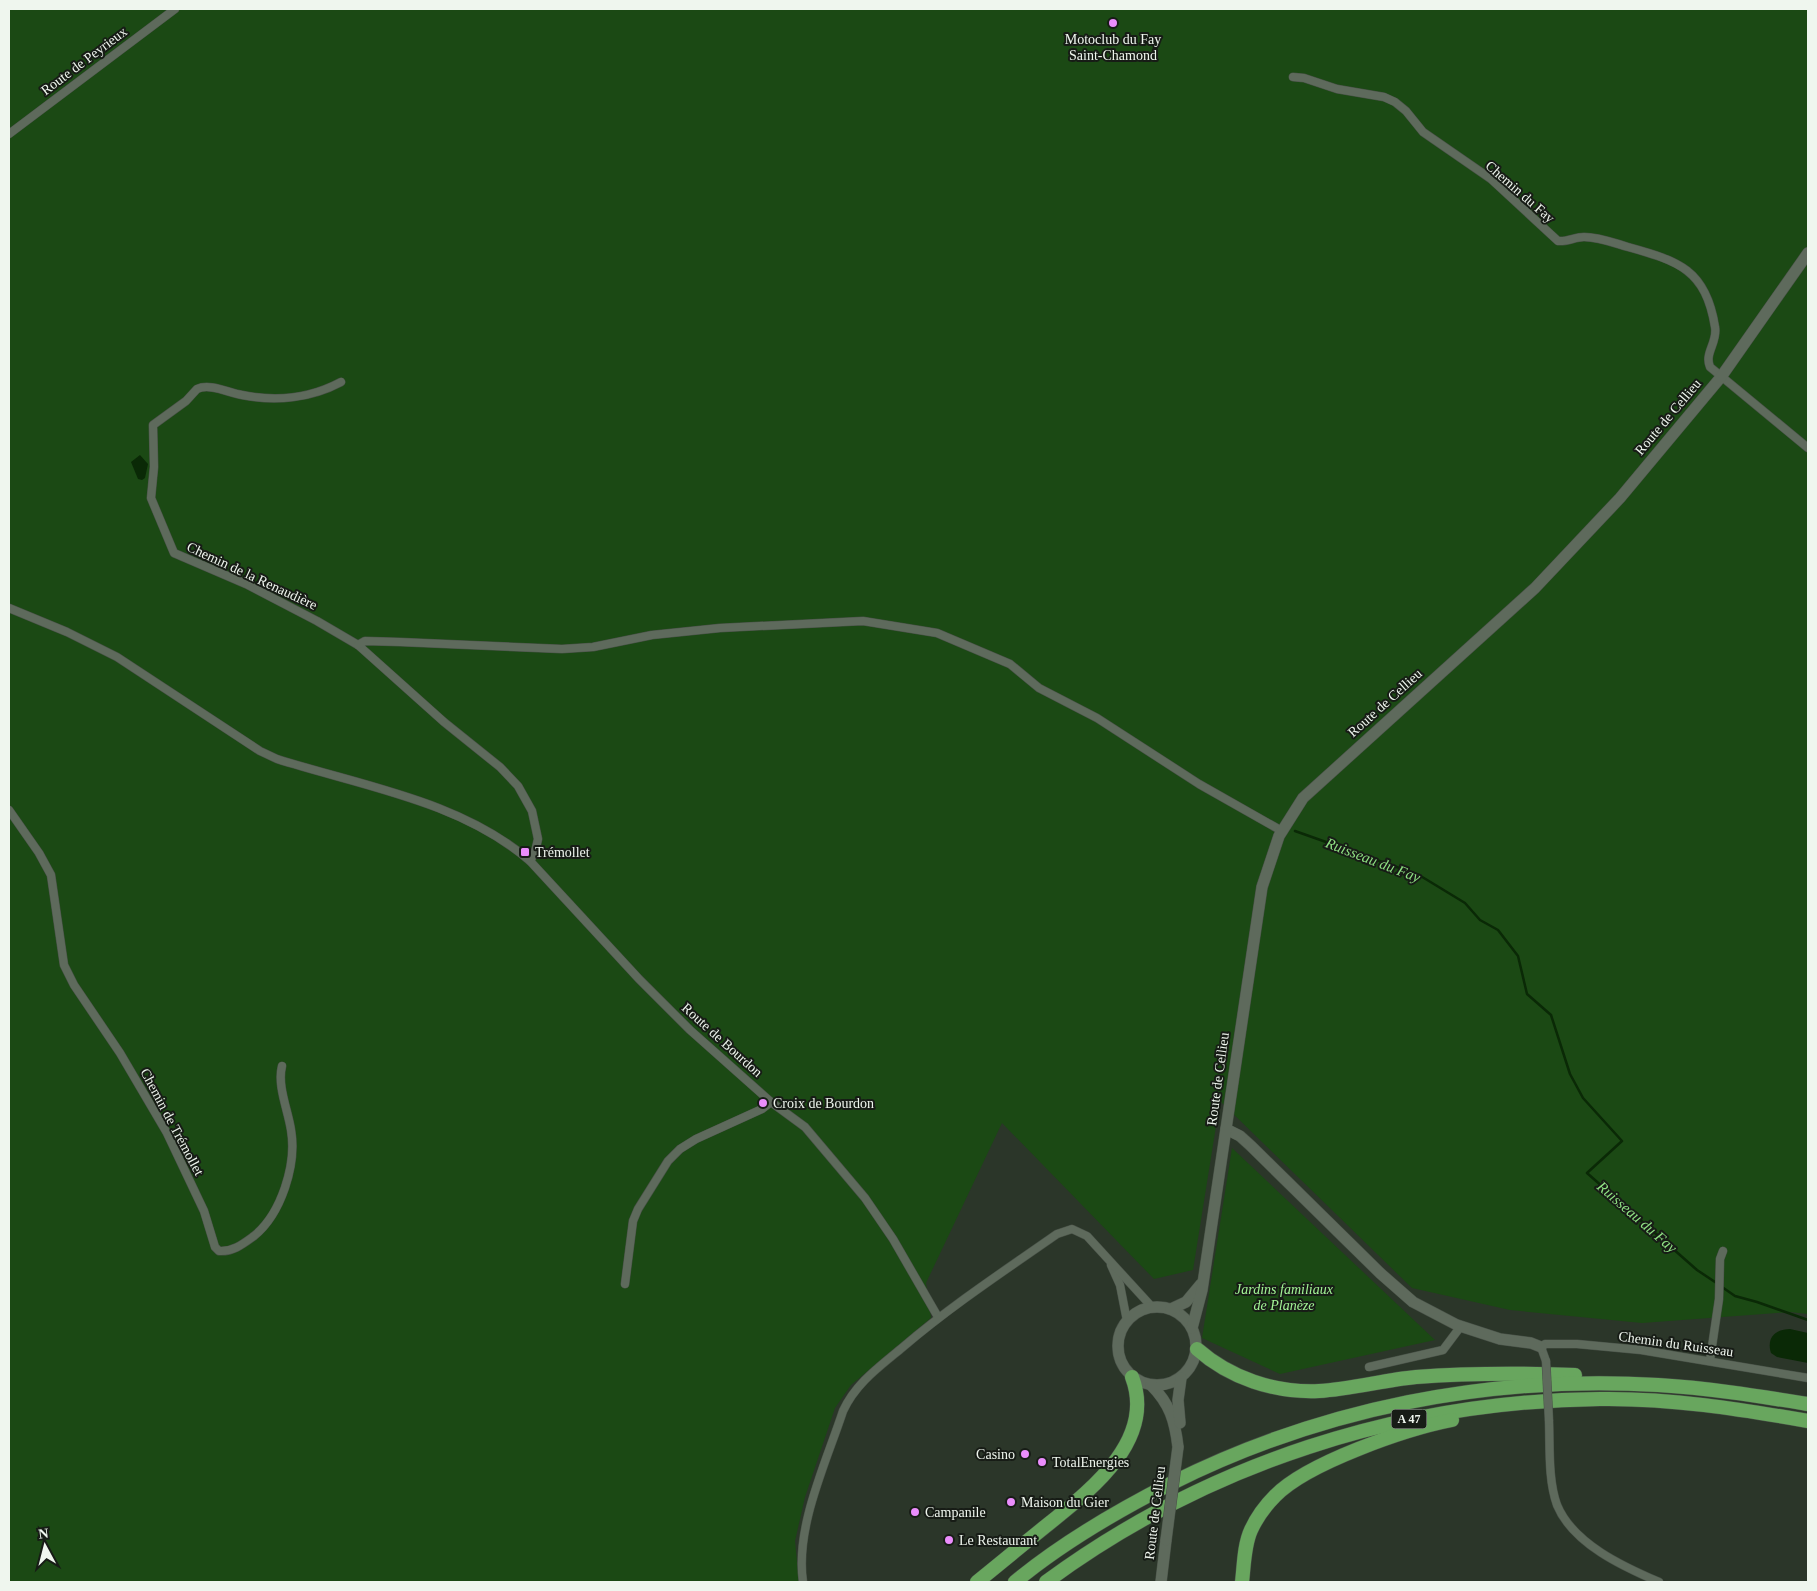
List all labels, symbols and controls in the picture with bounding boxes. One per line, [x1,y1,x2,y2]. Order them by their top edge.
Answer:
marker: Motoclub du Fay Saint-Chamond [1107,17,1119,29]
street label: Route de Peyrieux [38,24,130,98]
place label: Motoclub du Fay Saint-Chamond [1065,32,1161,63]
street label: Chemin du Fay [1482,158,1558,226]
street label: Route de Cellieu [1632,376,1704,458]
street label: Chemin de la Renaudière [185,539,319,613]
street label: Route de Cellieu [1345,666,1425,740]
water label: Ruisseau du Fay [1323,834,1423,886]
place label: Trémollet [535,845,590,860]
marker: Trémollet [519,846,531,858]
street label: Route de Bourdon [679,1000,765,1080]
street label: Route de Cellieu [1204,1031,1232,1127]
street label: Chemin de Trémollet [137,1066,207,1178]
place label: Croix de Bourdon [773,1096,874,1111]
marker: Croix de Bourdon [757,1097,769,1109]
water label: Ruisseau du Fay [1593,1178,1680,1256]
park label: Jardins familiaux de Planèze [1235,1282,1334,1313]
street label: Chemin du Ruisseau [1618,1329,1734,1359]
road number: A 47 [1392,1410,1426,1428]
place label: Casino [976,1447,1015,1462]
marker: Casino [1019,1448,1031,1460]
place label: TotalEnergies [1052,1455,1129,1470]
marker: TotalEnergies [1036,1456,1048,1468]
street label: Route de Cellieu [1142,1465,1168,1561]
place label: Maison du Gier [1021,1495,1109,1510]
marker: Maison du Gier [1005,1496,1017,1508]
place label: Campanile [925,1505,986,1520]
marker: Campanile [909,1506,921,1518]
north arrow [20,1521,70,1571]
text: N [38,1526,49,1542]
place label: Le Restaurant [959,1533,1037,1548]
marker: Le Restaurant [943,1534,955,1546]

